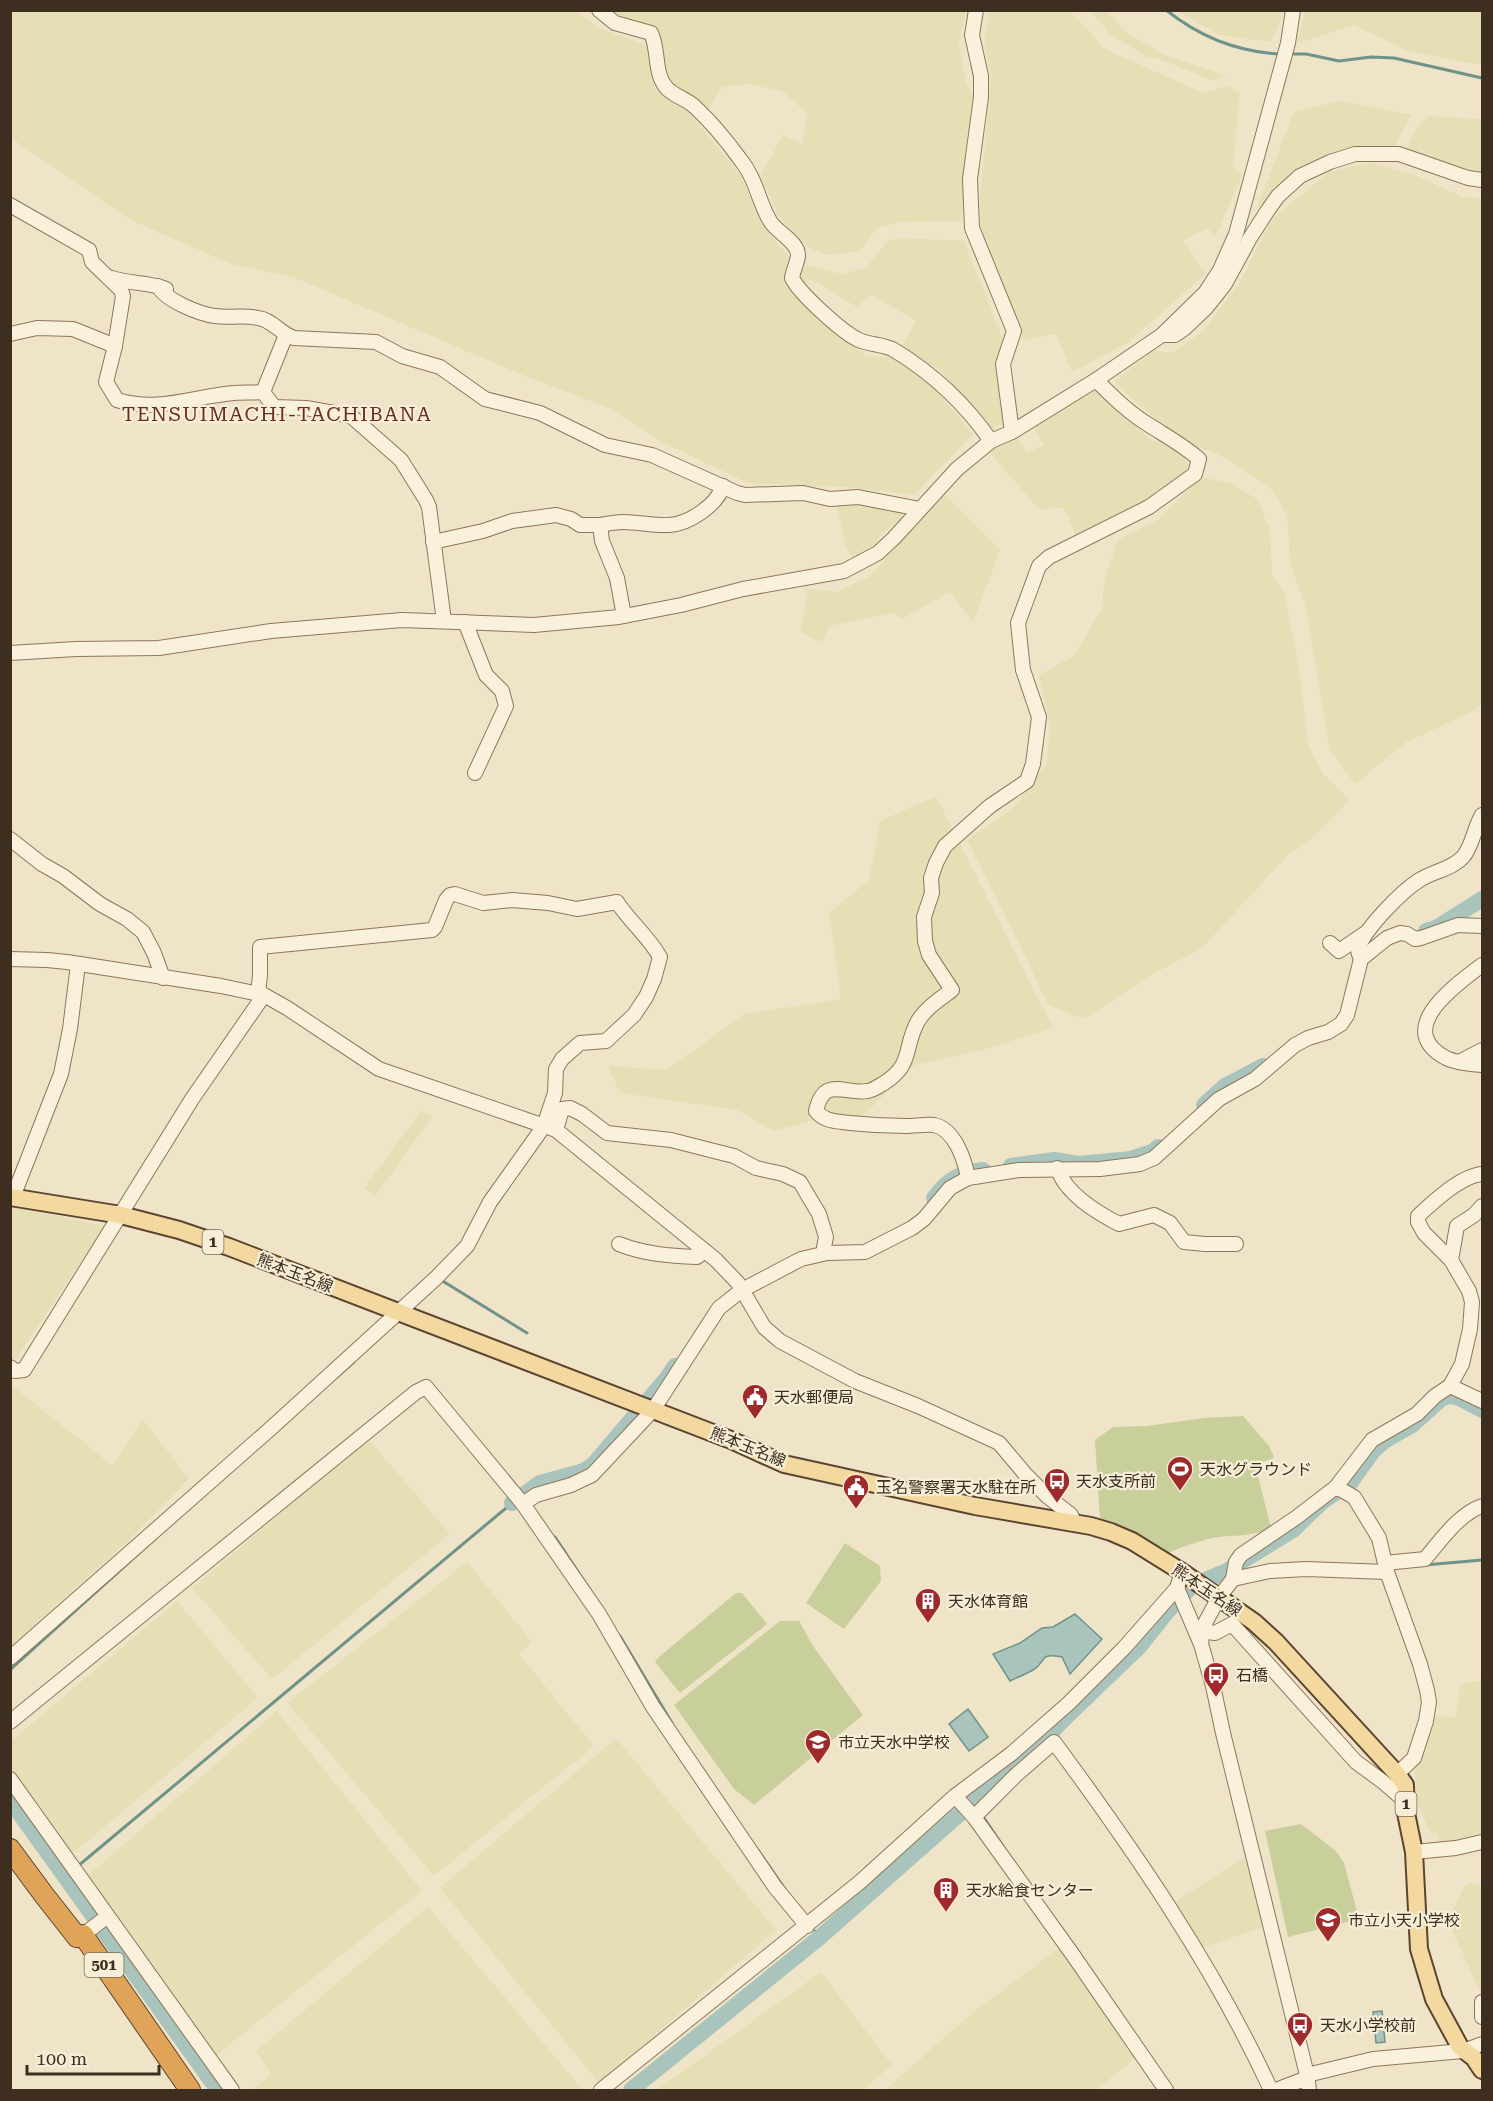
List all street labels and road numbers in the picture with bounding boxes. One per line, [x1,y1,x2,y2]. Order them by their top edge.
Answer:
road number: 1 [202,1230,224,1254]
street label: 熊本玉名線 [254,1250,336,1296]
street label: 熊本玉名線 [707,1423,789,1471]
street label: 熊本玉名線 [1169,1560,1245,1620]
road number: 1 [1396,1792,1416,1816]
road number: 501 [84,1953,124,1977]

